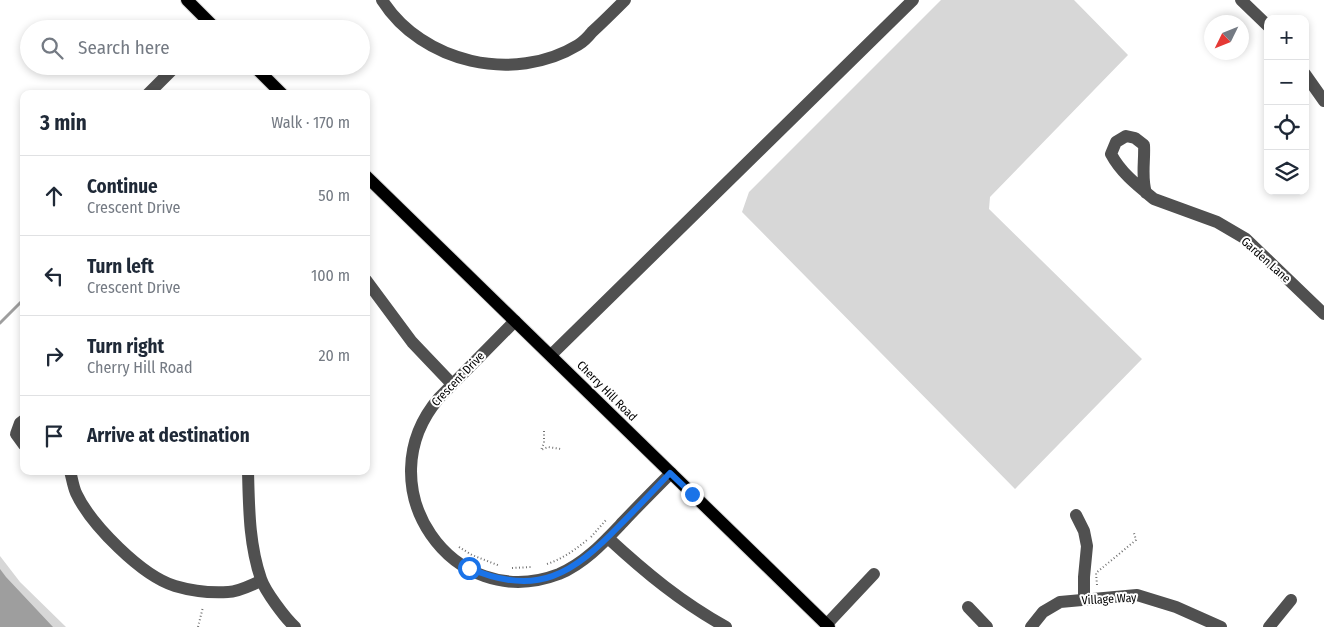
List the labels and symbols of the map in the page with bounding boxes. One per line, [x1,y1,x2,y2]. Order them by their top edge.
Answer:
north arrow [1204,15,1249,60]
street label: Garden Lane [1238,234,1294,286]
street label: Crescent Drive [429,349,487,409]
street label: Cherry Hill Road [574,358,640,424]
route end [681,483,704,506]
route start [458,557,481,580]
street label: Village Way [1081,591,1137,607]

